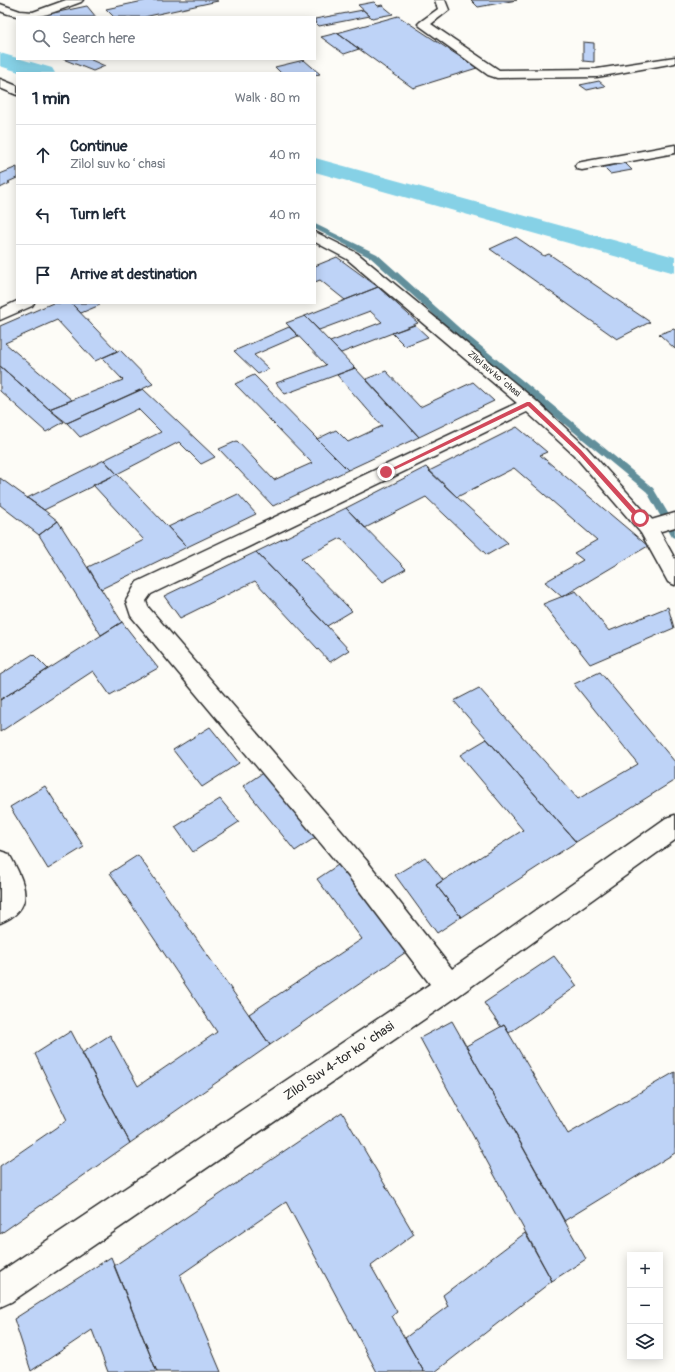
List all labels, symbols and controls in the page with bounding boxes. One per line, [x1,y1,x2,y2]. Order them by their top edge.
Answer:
search box [16,16,316,60]
icon: search [30,27,52,49]
text: Search here [62,29,135,48]
text: 1 min [32,88,70,109]
text: Walk · 80 m [235,90,300,106]
text: Continue [70,137,128,156]
icon: ahead [32,144,54,166]
text: 40 m [269,147,300,163]
text: Zilol suv koʻchasi [70,156,165,172]
icon: left [32,204,54,226]
text: Turn left [70,205,126,224]
text: 40 m [269,207,300,223]
icon: arrive [32,264,54,286]
text: Arrive at destination [70,265,197,284]
street label: Zilol suv koʻchasi [465,349,523,400]
route end [377,463,395,481]
route start [631,509,649,527]
street label: Zilol Suv 4-tor koʻchasi [281,1018,397,1104]
map controls [627,1252,663,1360]
button: + [627,1252,663,1288]
button: − [627,1288,663,1324]
button: layers [627,1324,663,1360]

